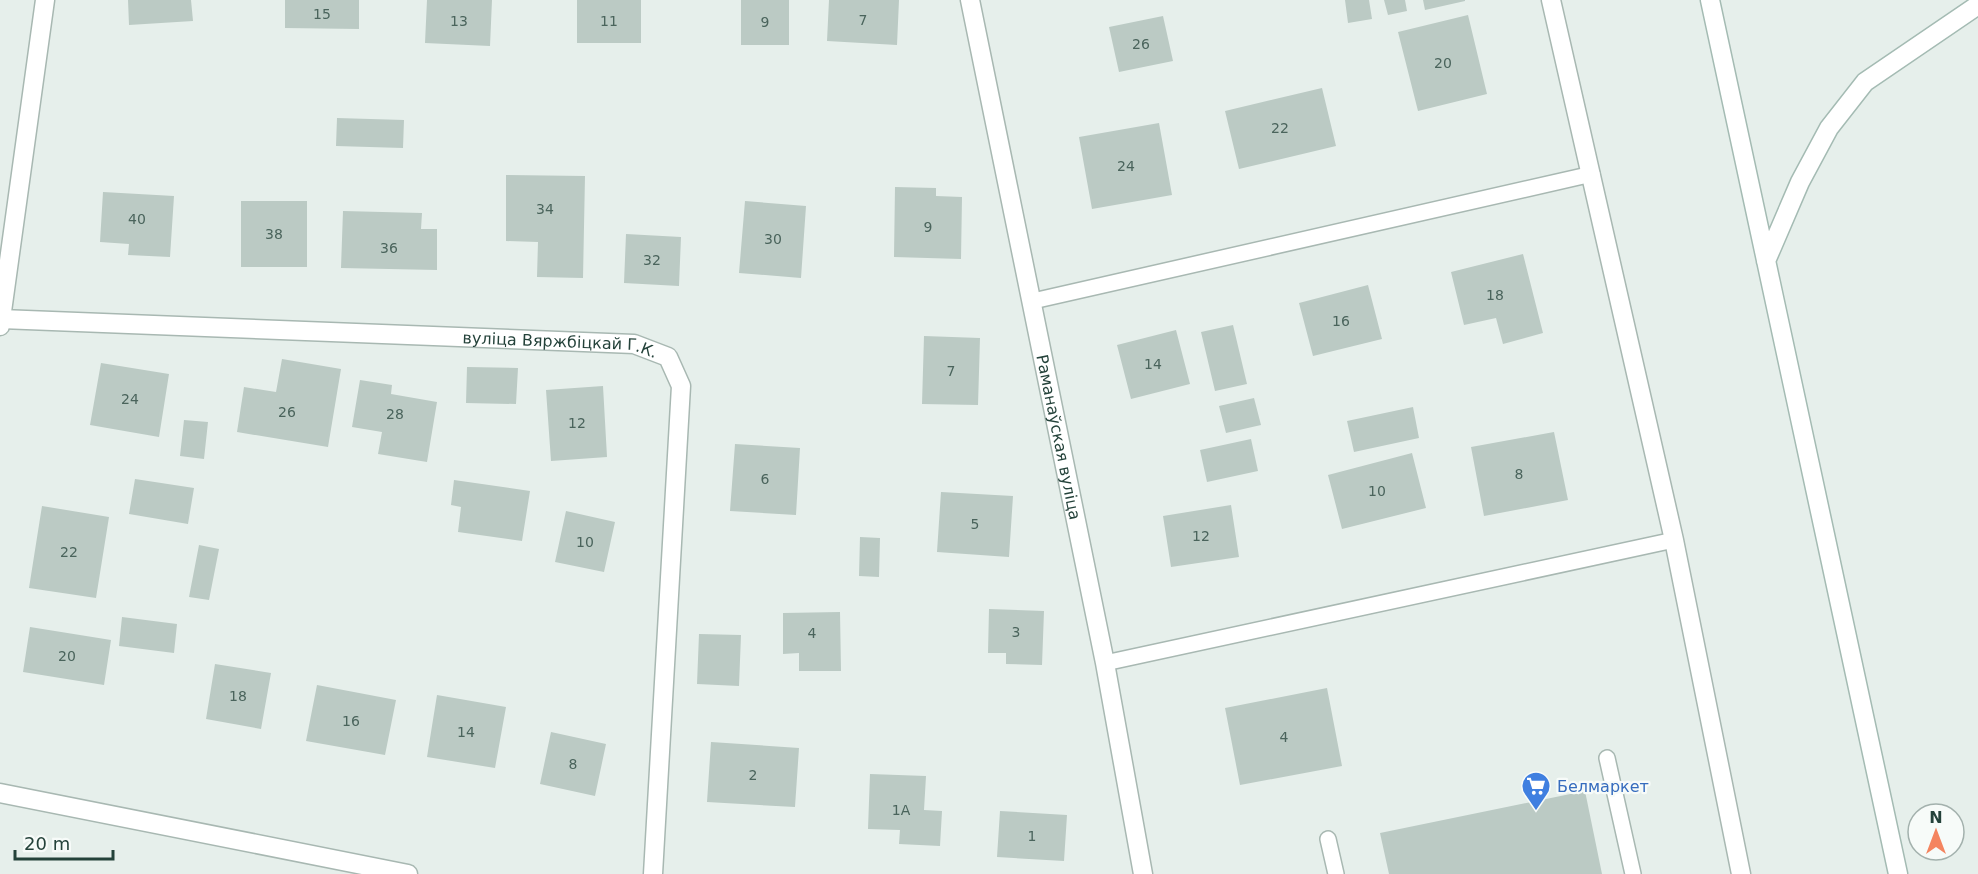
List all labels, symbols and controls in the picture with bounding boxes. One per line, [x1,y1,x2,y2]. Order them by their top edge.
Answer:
house number: 15 [313,6,331,22]
house number: 7 [859,12,867,28]
house number: 13 [450,13,468,29]
house number: 11 [600,13,618,29]
house number: 9 [761,14,769,30]
house number: 26 [1132,36,1150,52]
house number: 20 [1434,55,1452,71]
house number: 22 [1271,120,1289,136]
house number: 24 [1117,158,1135,174]
house number: 34 [536,201,554,217]
house number: 40 [128,211,146,227]
house number: 9 [924,219,932,235]
house number: 38 [265,226,283,242]
house number: 30 [764,231,782,247]
house number: 36 [380,240,398,256]
house number: 32 [643,252,661,268]
house number: 18 [1486,287,1504,303]
house number: 16 [1332,313,1350,329]
street label: вуліца Вяржбіцкай Г.К. [462,328,660,362]
street label: Раманаўская вуліца [1032,353,1085,522]
house number: 14 [1144,356,1162,372]
house number: 7 [947,363,955,379]
house number: 24 [121,391,139,407]
house number: 26 [278,404,296,420]
house number: 28 [386,406,404,422]
house number: 12 [568,415,586,431]
house number: 8 [1515,466,1523,482]
house number: 6 [761,471,770,487]
house number: 10 [1368,483,1386,499]
house number: 5 [971,516,979,532]
house number: 12 [1192,528,1210,544]
house number: 10 [576,534,594,550]
house number: 22 [60,544,78,560]
house number: 3 [1012,624,1020,640]
house number: 4 [808,625,817,641]
house number: 20 [58,648,76,664]
house number: 18 [229,688,247,704]
house number: 16 [342,713,360,729]
house number: 14 [457,724,475,740]
house number: 4 [1280,729,1289,745]
house number: 8 [569,756,577,772]
house number: 2 [749,767,757,783]
supermarket icon: Белмаркет [1520,770,1552,812]
place label: Белмаркет [1557,777,1649,796]
house number: 1А [892,802,911,818]
north arrow [1906,802,1966,862]
text: N [1929,808,1943,827]
scale bar [15,823,112,861]
house number: 1 [1028,828,1036,844]
text: 20 m [24,833,70,854]

